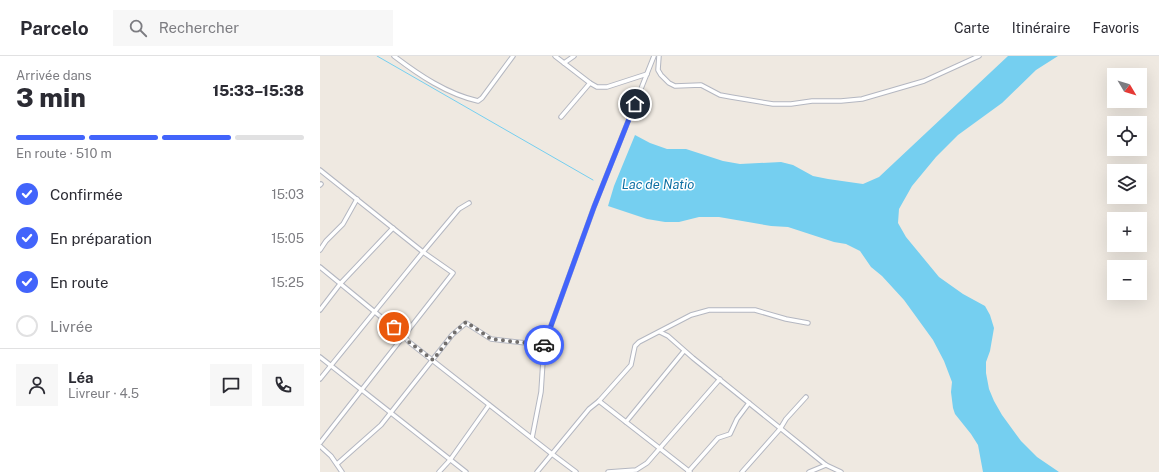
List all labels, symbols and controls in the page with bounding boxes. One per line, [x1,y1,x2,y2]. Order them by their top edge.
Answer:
search box [113,10,393,46]
text: Parcelo [20,17,89,39]
icon: search [127,17,149,39]
text: Rechercher [159,19,239,36]
text: Carte [954,20,990,36]
text: Itinéraire [1012,20,1070,36]
text: Favoris [1092,20,1139,36]
text: Arrivée dans [16,68,92,83]
north arrow [1107,68,1147,108]
map controls [1107,68,1147,300]
text: 3 min [16,82,86,113]
text: 15:33–15:38 [212,82,304,99]
pin [618,87,652,121]
icon: home [624,93,646,115]
button: locate [1107,116,1147,156]
text: En route · 510 m [16,146,112,161]
button: layers [1107,164,1147,204]
water label: Lac de Natio [622,177,694,192]
icon: check [16,183,38,205]
text: Confirmée [50,186,123,203]
text: 15:03 [271,187,304,202]
button: + [1107,212,1147,252]
icon: check [16,227,38,249]
text: En préparation [50,230,152,247]
text: 15:05 [271,231,304,246]
button: − [1107,260,1147,300]
icon: check [16,271,38,293]
text: En route [50,274,108,291]
text: 15:25 [271,275,304,290]
pin [377,310,411,344]
icon: bag [383,316,405,338]
text: Livrée [50,318,93,335]
courier [524,325,564,365]
icon: car [533,334,555,356]
button: person [16,364,58,406]
button: chat [210,364,252,406]
button: phone [262,364,304,406]
text: Léa [68,369,94,386]
text: Livreur · 4.5 [68,386,139,401]

